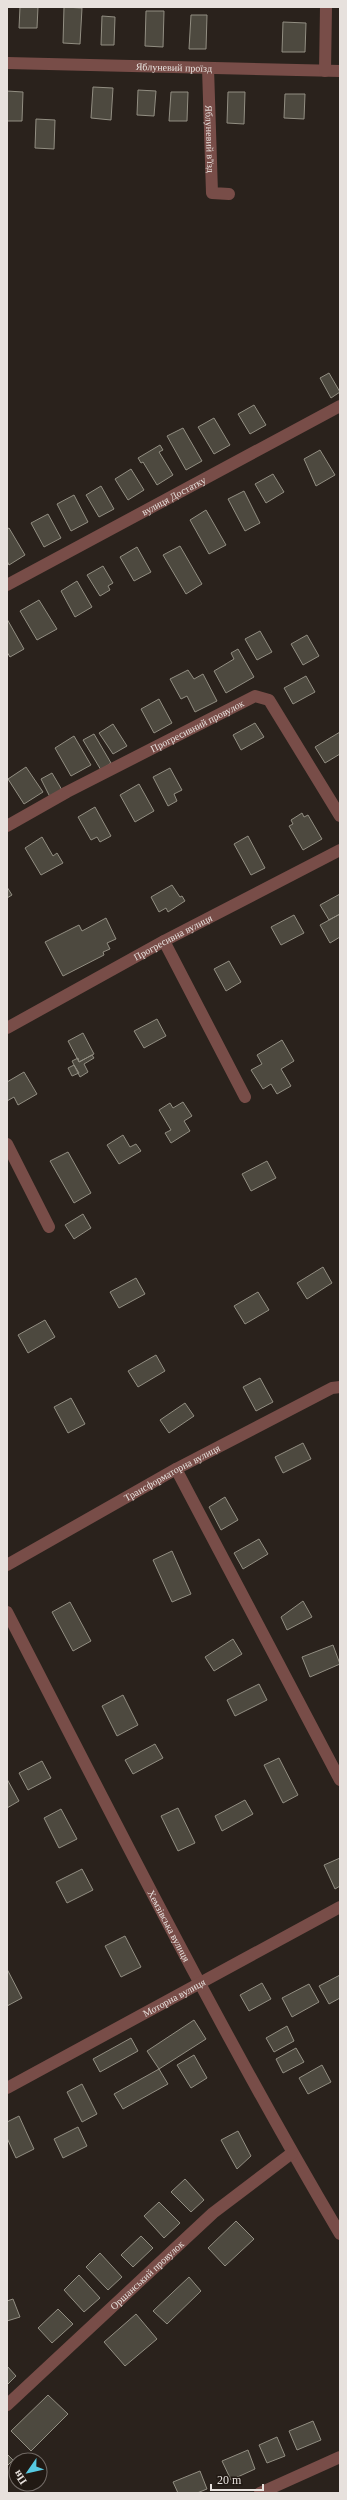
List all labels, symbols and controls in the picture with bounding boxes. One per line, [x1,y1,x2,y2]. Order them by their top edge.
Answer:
street label: Яблуневий проїзд [136,61,212,74]
street label: Яблуневий в'їзд [203,105,216,173]
street label: вулиця Достатку [140,474,208,518]
street label: Прогресивний провулок [149,698,246,754]
street label: Прогресивна вулиця [132,912,214,963]
street label: Трансформаторна вулиця [122,1442,222,1503]
street label: Хемзівська вулиця [145,1888,192,1964]
street label: Моторна вулиця [141,1976,208,2019]
street label: Оршанський провулок [108,2238,186,2312]
north arrow [8,2452,48,2492]
scale bar [211,2466,263,2492]
text: Пн [10,2468,29,2487]
text: 20 m [217,2473,242,2487]

